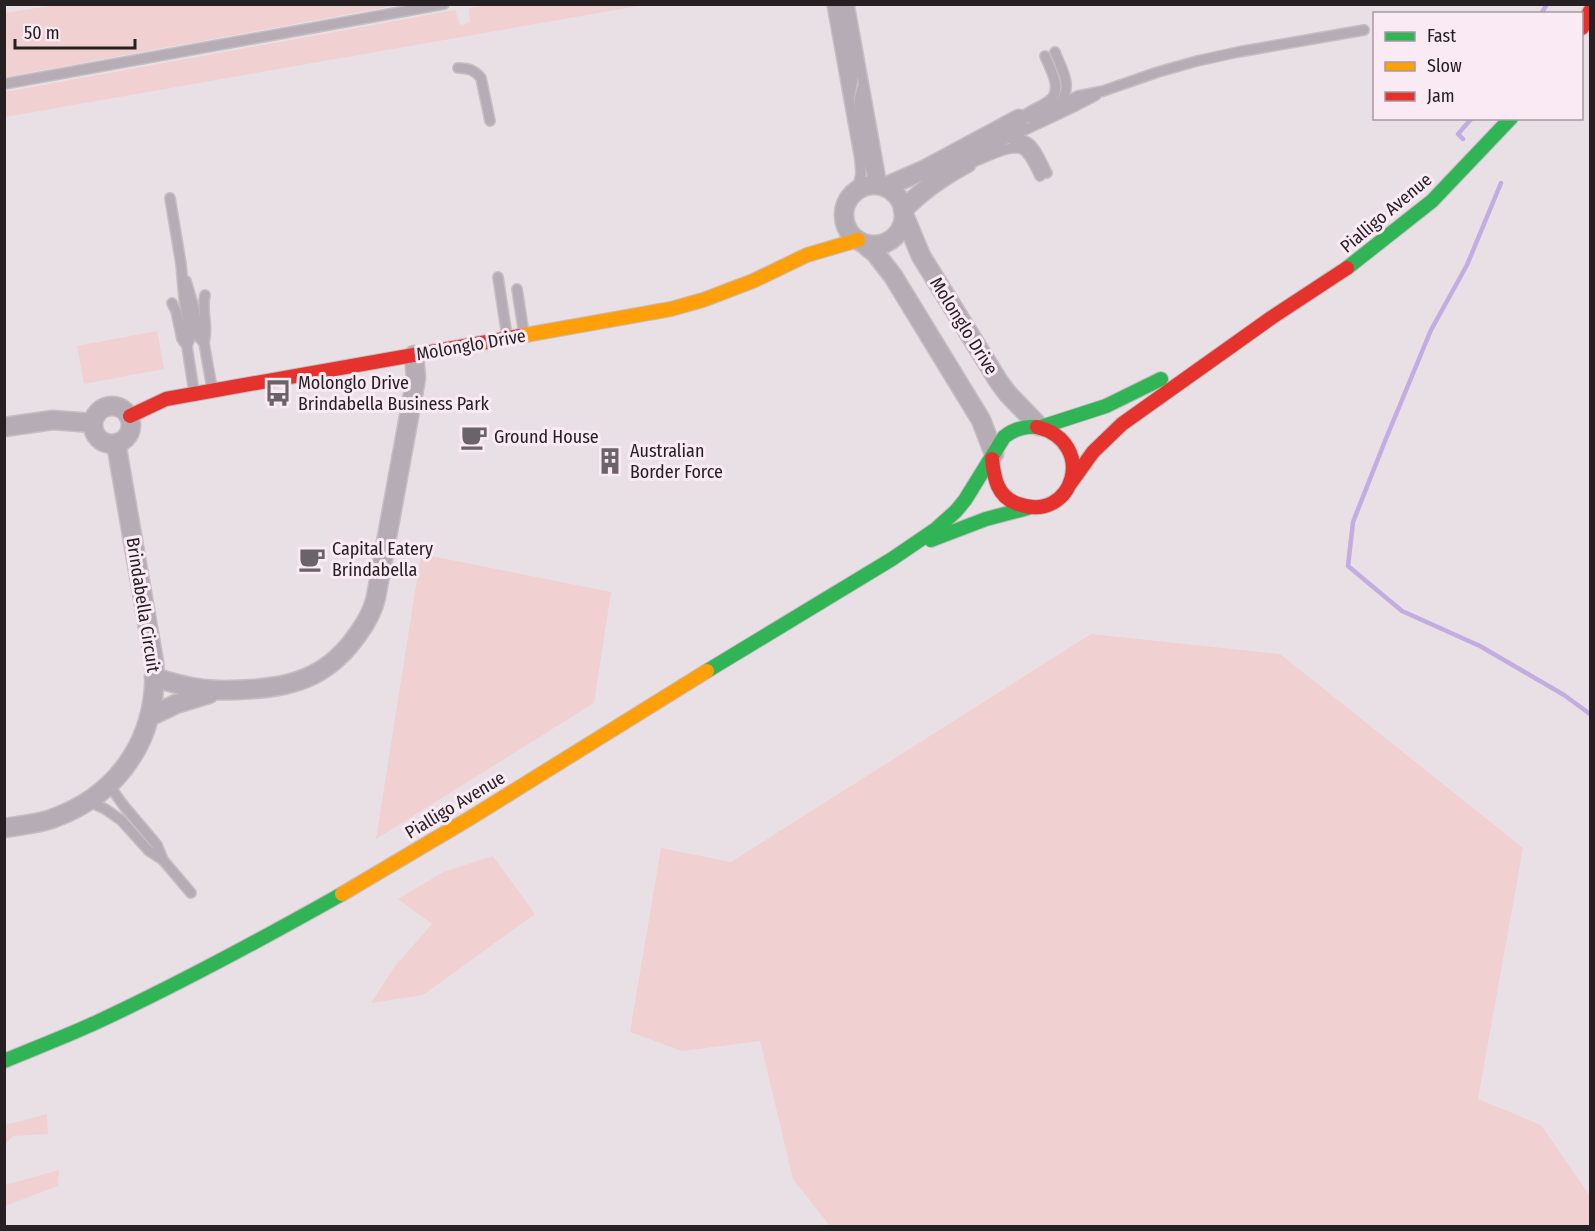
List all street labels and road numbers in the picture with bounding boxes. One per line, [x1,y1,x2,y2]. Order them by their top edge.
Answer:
street label: Pialligo Avenue [1336,168,1436,258]
street label: Molonglo Drive [925,273,1003,379]
street label: Molonglo Drive [415,325,528,365]
street label: Brindabella Circuit [121,536,165,674]
street label: Pialligo Avenue [401,767,509,843]

